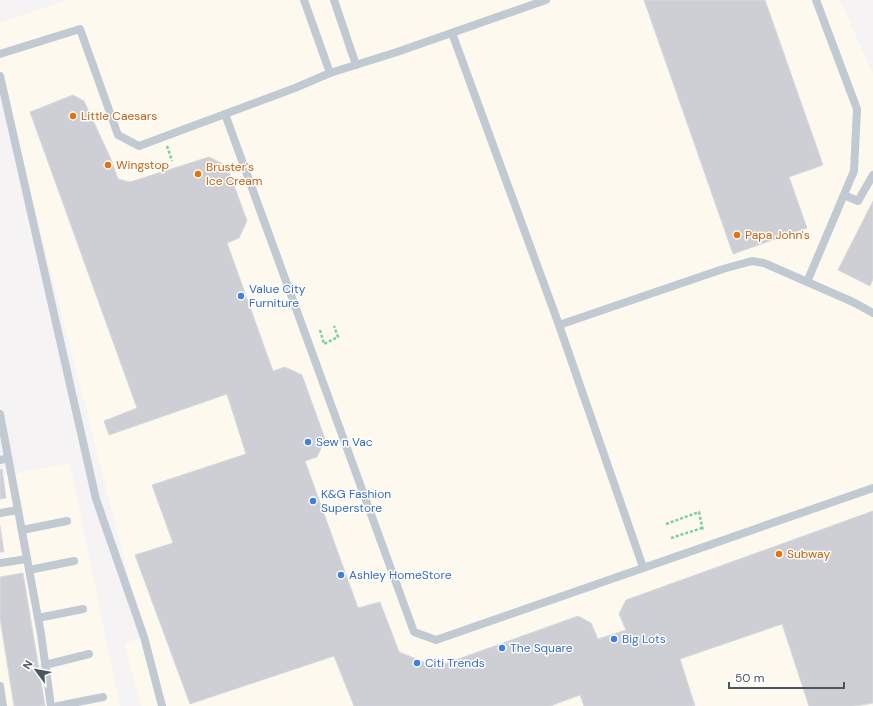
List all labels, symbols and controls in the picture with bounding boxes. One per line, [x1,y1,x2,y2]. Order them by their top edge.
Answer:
place label: Little Caesars [81,108,157,124]
marker: Little Caesars [68,111,78,121]
place label: Wingstop [116,157,169,173]
place label: Bruster's Ice Cream [206,159,263,189]
marker: Wingstop [103,160,113,170]
marker: Bruster's Ice Cream [193,169,203,179]
place label: Papa John's [745,227,810,243]
marker: Papa John's [732,230,742,240]
place label: Value City Furniture [249,281,306,311]
marker: Value City Furniture [236,291,246,301]
place label: Sew n Vac [316,434,373,450]
marker: Sew n Vac [303,437,313,447]
place label: K&G Fashion Superstore [321,486,391,516]
marker: K&G Fashion Superstore [308,496,318,506]
place label: Subway [787,546,830,562]
marker: Subway [774,549,784,559]
place label: Ashley HomeStore [349,567,452,583]
marker: Ashley HomeStore [336,570,346,580]
place label: Big Lots [622,631,666,647]
marker: Big Lots [609,634,619,644]
place label: The Square [510,640,573,656]
marker: The Square [497,643,507,653]
north arrow [16,650,56,690]
place label: Citi Trends [425,655,485,671]
text: N [19,658,36,672]
marker: Citi Trends [412,658,422,668]
scale bar [729,664,844,690]
text: 50 m [735,670,764,686]

